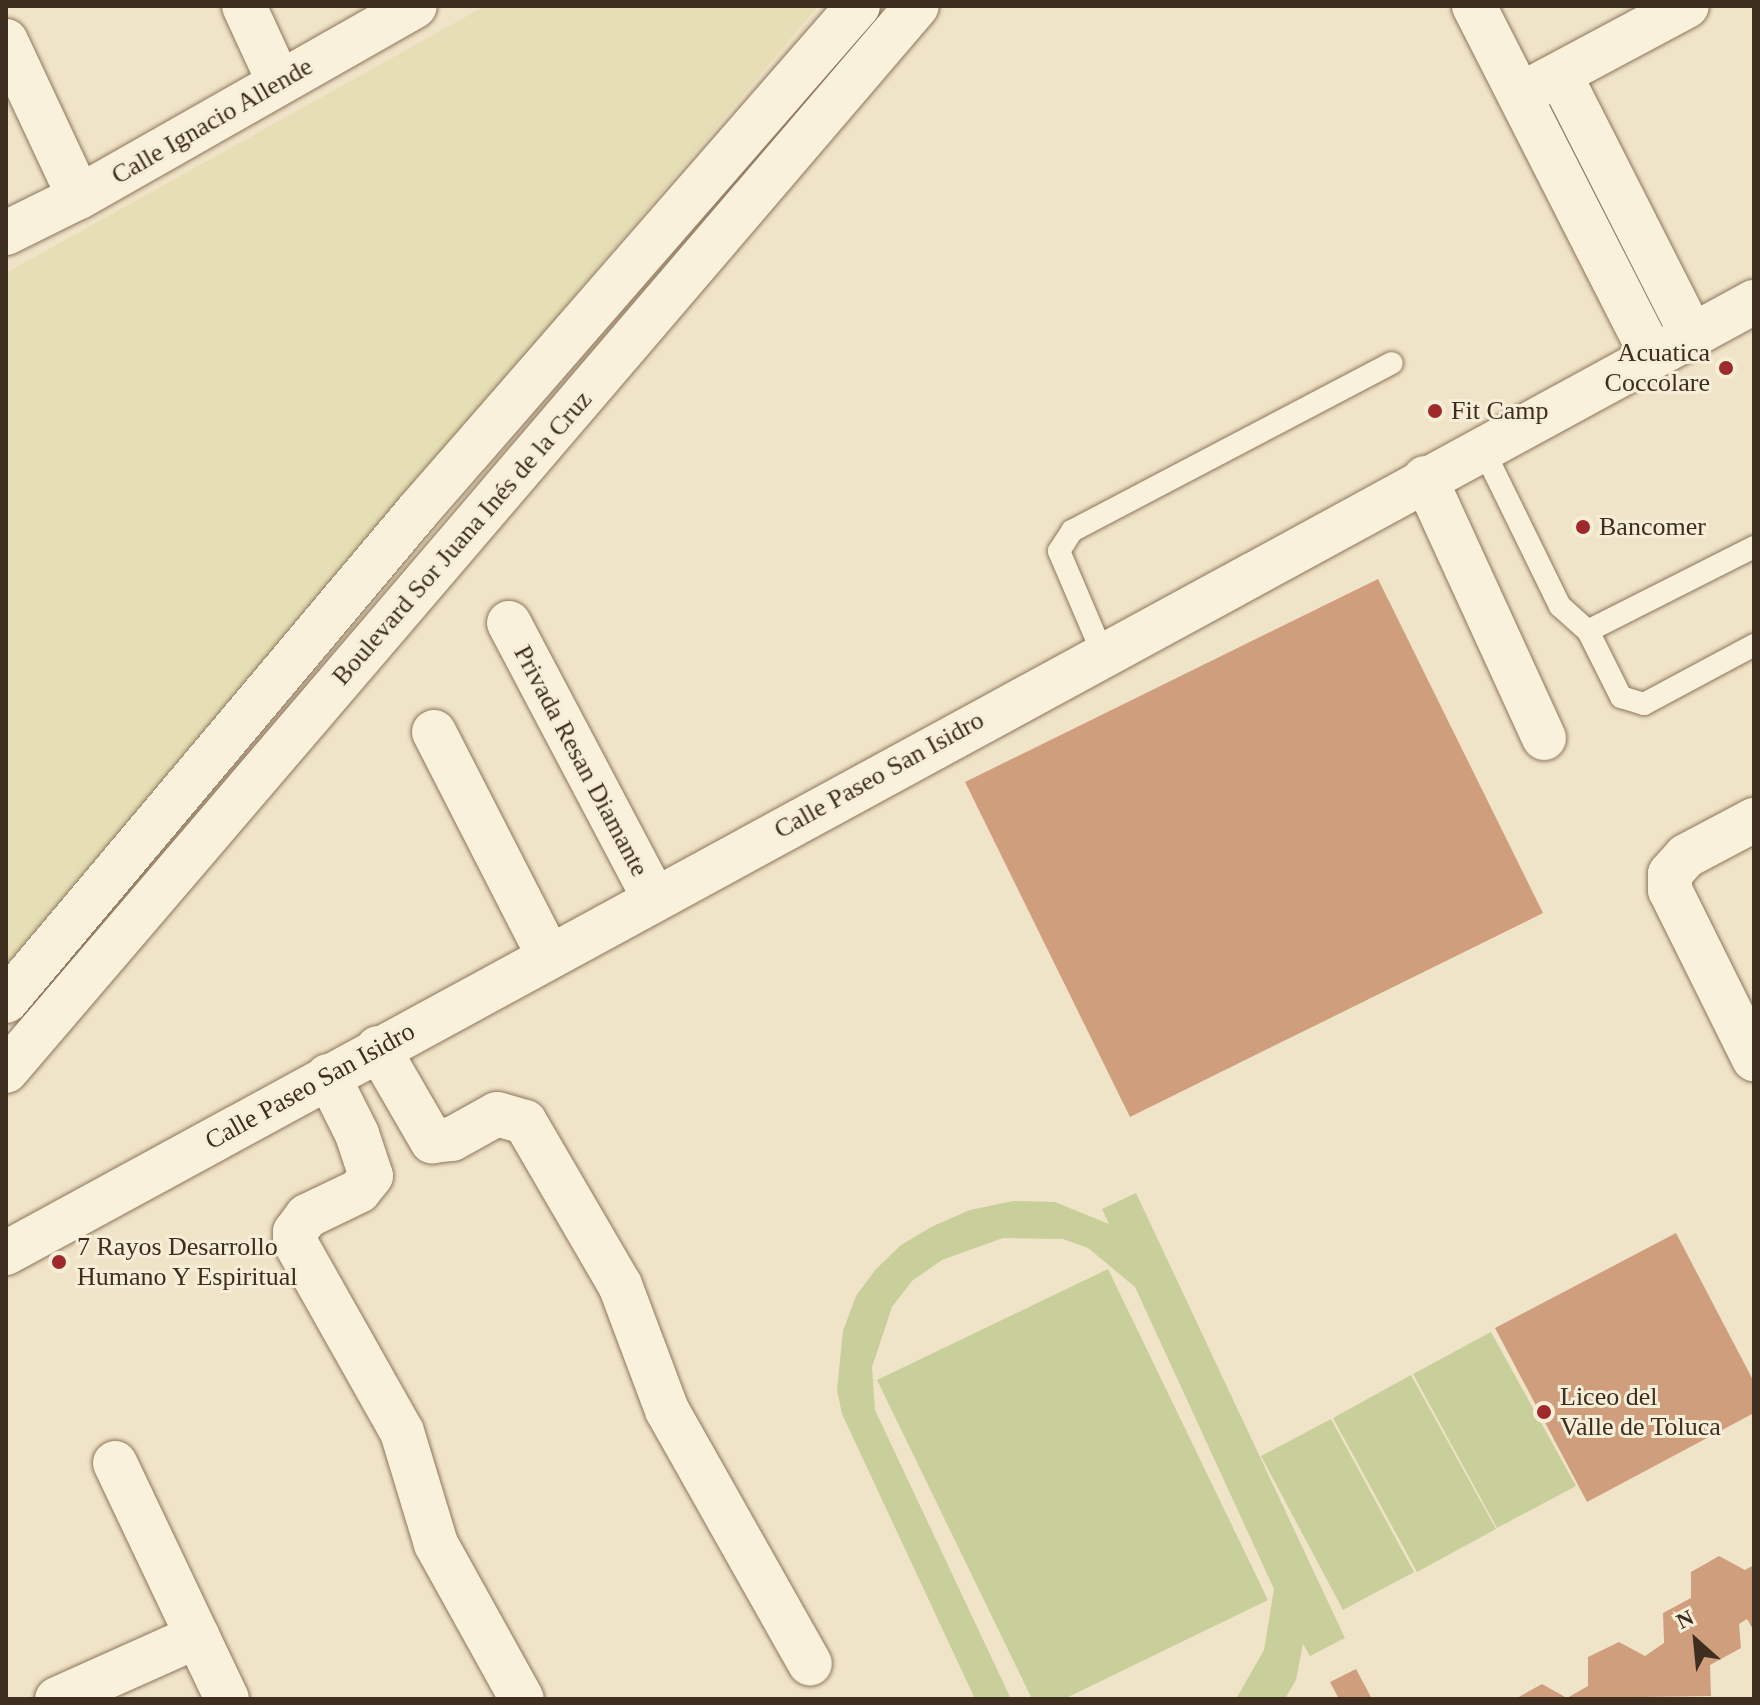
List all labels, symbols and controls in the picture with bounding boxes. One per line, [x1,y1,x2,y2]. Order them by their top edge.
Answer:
street label: Calle Ignacio Allende [105,50,319,192]
place label: Acuatica Coccolare [1605,337,1710,398]
marker: Acuatica Coccolare [1717,359,1735,377]
street label: Boulevard Sor Juana Inés de la Cruz [326,384,598,692]
place label: Fit Camp [1451,395,1549,427]
marker: Fit Camp [1426,402,1444,420]
place label: Bancomer [1599,511,1706,543]
marker: Bancomer [1574,518,1592,536]
street label: Privada Resan Diamante [507,640,655,882]
street label: Calle Paseo San Isidro [769,704,989,846]
street label: Calle Paseo San Isidro [200,1015,420,1157]
place label: 7 Rayos Desarrollo Humano Y Espiritual [77,1231,299,1292]
marker: 7 Rayos Desarrollo Humano Y Espiritual [48,1251,70,1273]
place label: Liceo del Valle de Toluca [1560,1381,1721,1442]
marker: Liceo del Valle de Toluca [1535,1403,1553,1421]
north arrow [1656,1601,1736,1681]
text: N [1672,1604,1698,1634]

